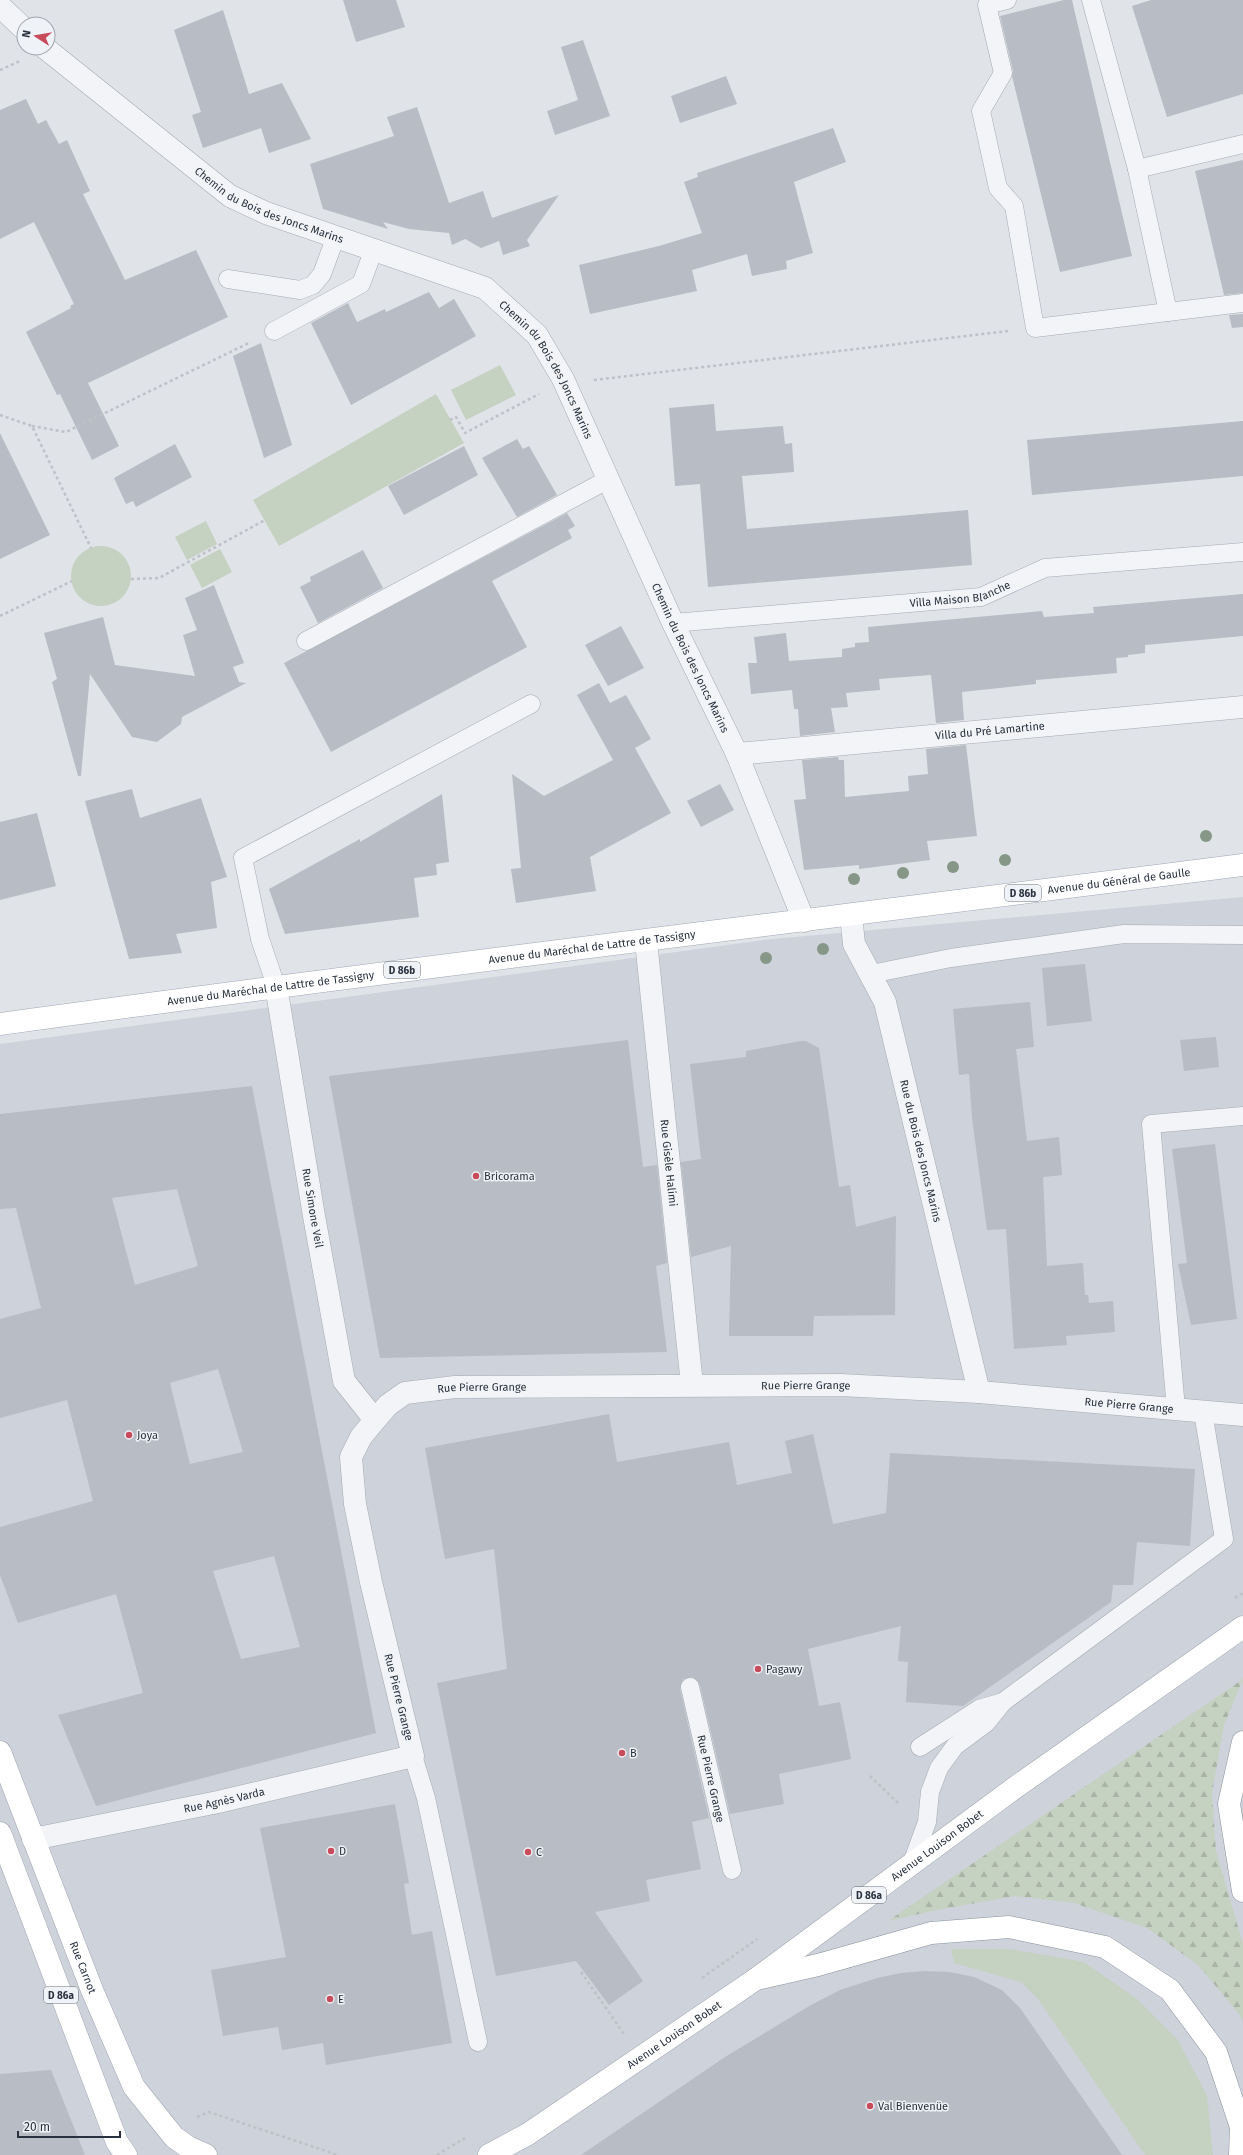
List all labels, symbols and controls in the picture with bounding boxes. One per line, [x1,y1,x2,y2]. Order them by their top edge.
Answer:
north arrow [16,16,56,56]
text: N [20,29,34,39]
street label: Chemin du Bois des Joncs Marins [192,164,345,246]
street label: Chemin du Bois des Joncs Marins [496,298,595,441]
street label: Villa Maison Blanche [909,579,1013,610]
street label: Chemin du Bois des Joncs Marins [649,581,732,735]
street label: Villa du Pré Lamartine [935,719,1045,743]
street label: Avenue du Général de Gaulle [1047,866,1191,897]
road number: D 86b [1005,885,1041,901]
street label: Avenue du Maréchal de Lattre de Tassigny [488,928,697,967]
road number: D 86b [384,962,420,978]
street label: Avenue du Maréchal de Lattre de Tassigny [166,968,375,1008]
street label: Rue du Bois des Joncs Marins [897,1078,944,1223]
street label: Rue Gisèle Halimi [658,1119,679,1207]
street label: Rue Simone Veil [299,1167,326,1249]
place label: Bricorama [484,1170,535,1183]
marker: Bricorama [471,1171,481,1181]
street label: Rue Pierre Grange [761,1379,851,1393]
street label: Rue Pierre Grange [437,1381,527,1396]
street label: Rue Pierre Grange [1084,1395,1174,1416]
place label: Joya [137,1429,158,1442]
marker: Joya [124,1430,134,1440]
street label: Rue Pierre Grange [381,1652,416,1742]
place label: Pagawy [766,1663,803,1676]
marker: Pagawy [753,1664,763,1674]
street label: Rue Pierre Grange [694,1734,727,1824]
place label: B [630,1747,637,1760]
marker: B [617,1748,627,1758]
street label: Rue Agnès Varda [182,1785,266,1816]
street label: Avenue Louison Bobet [889,1807,986,1884]
place label: D [339,1845,346,1858]
marker: D [326,1846,336,1856]
place label: C [536,1846,542,1859]
marker: C [523,1847,533,1857]
road number: D 86a [852,1887,886,1903]
street label: Rue Carnot [67,1940,99,1996]
road number: D 86a [44,1987,78,2003]
place label: E [338,1993,344,2006]
marker: E [325,1994,335,2004]
street label: Avenue Louison Bobet [625,1998,724,2072]
place label: Val Bienvenüe [878,2100,948,2113]
marker: Val Bienvenüe [865,2101,875,2111]
scale bar [18,2113,120,2139]
text: 20 m [24,2120,50,2134]

